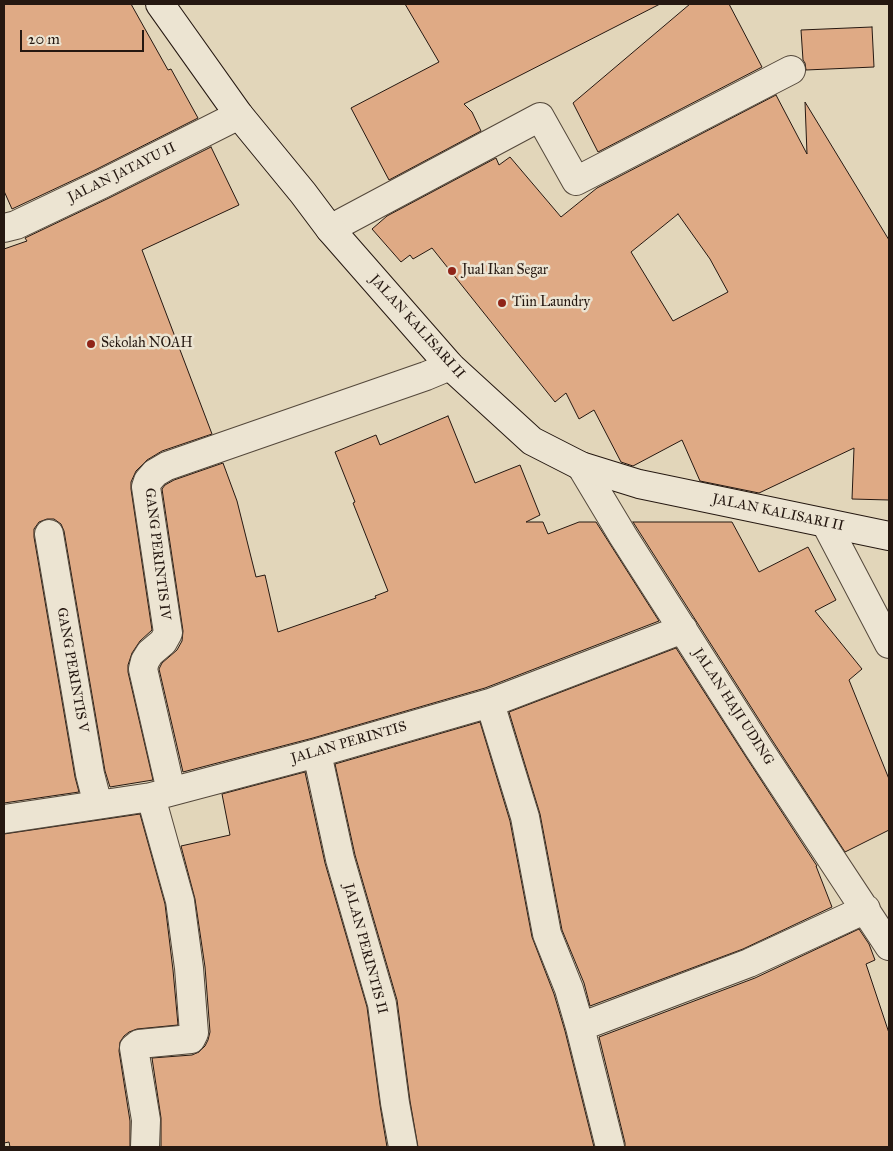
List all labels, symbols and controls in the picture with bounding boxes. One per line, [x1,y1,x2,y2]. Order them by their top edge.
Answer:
scale bar [22,20,146,52]
text: 20 m [28,30,60,48]
street label: JALAN JATAYU II [65,140,179,206]
place label: Jual Ikan Segar [462,263,548,279]
marker: Jual Ikan Segar [446,265,458,277]
street label: JALAN KALISARI II [366,272,468,382]
place label: Tiin Laundry [512,295,590,311]
marker: Tiin Laundry [496,297,508,309]
place label: Sekolah NOAH [101,336,193,352]
marker: Sekolah NOAH [85,338,97,350]
street label: GANG PERINTIS IV [141,487,173,621]
street label: JALAN KALISARI II [711,491,845,535]
street label: GANG PERINTIS V [53,606,91,734]
street label: JALAN HAJI UDING [689,645,777,769]
street label: JALAN PERINTIS [289,718,409,768]
street label: JALAN PERINTIS II [339,882,391,1016]

